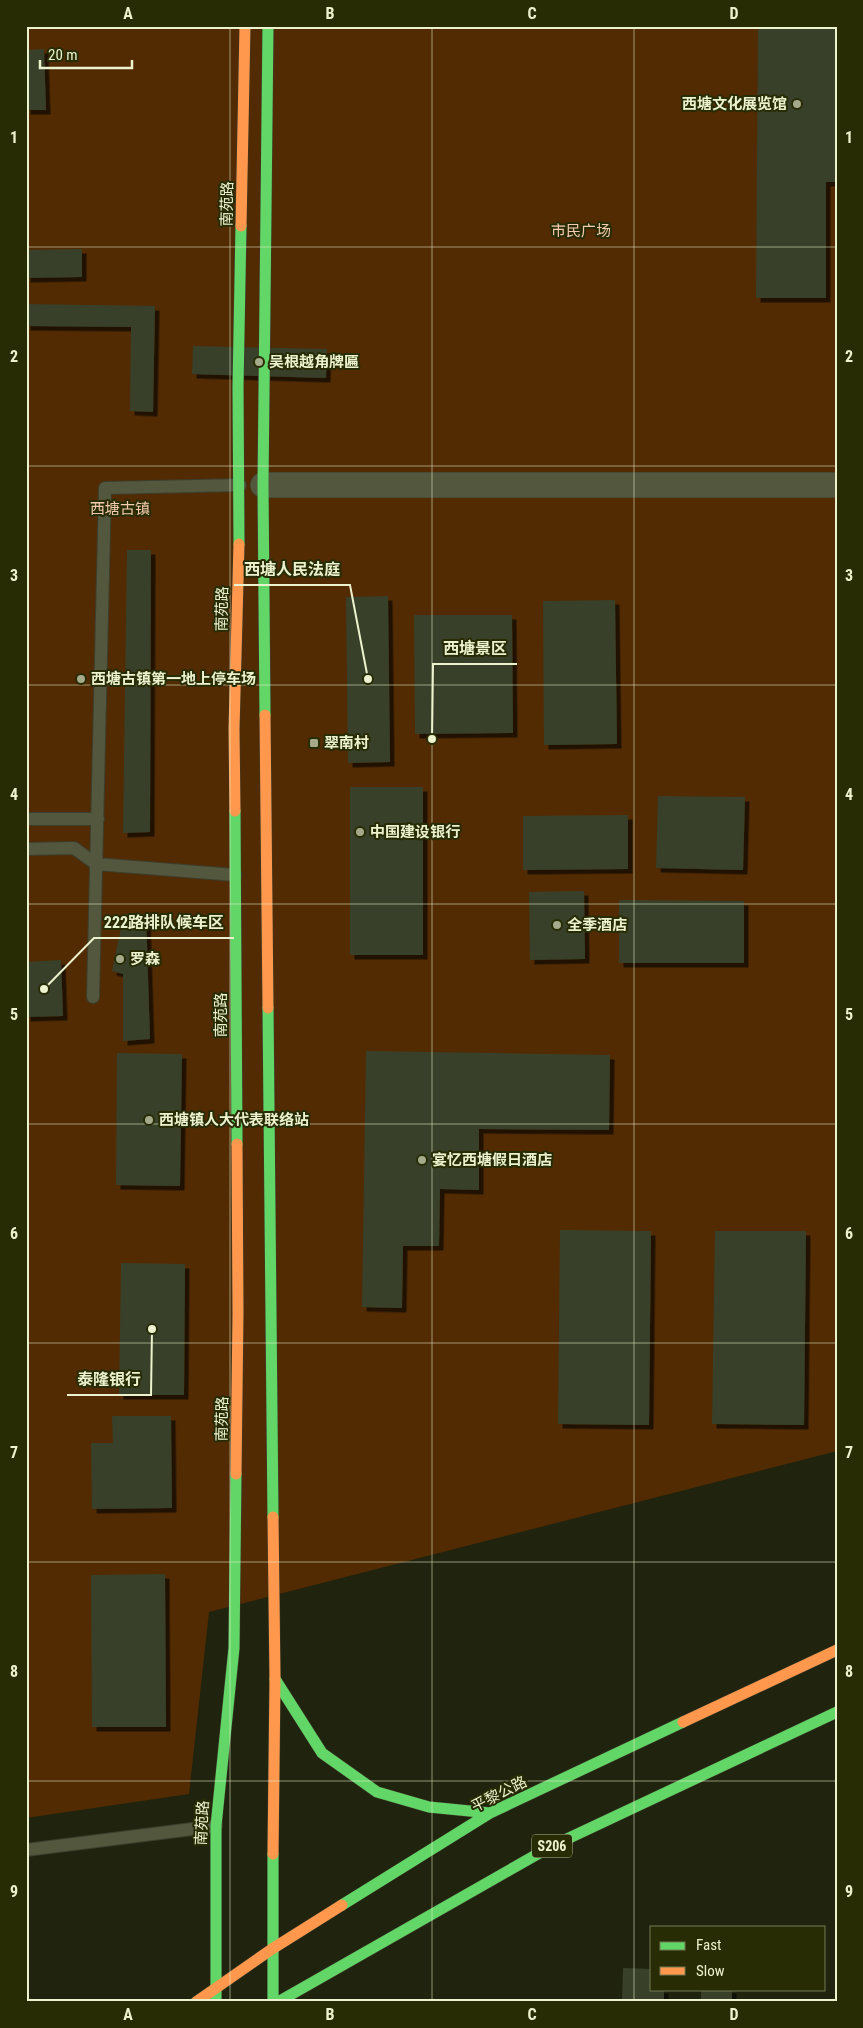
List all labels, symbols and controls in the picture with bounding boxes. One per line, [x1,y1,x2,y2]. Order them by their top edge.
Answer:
text: A [123,4,133,23]
text: B [326,4,335,23]
text: C [527,4,537,23]
text: D [729,4,739,23]
scale bar [40,38,132,70]
text: 20 m [48,46,78,64]
place label: 西塘文化展览馆 [682,95,787,113]
marker: 西塘文化展览馆 [791,98,803,110]
text: 1 [10,128,18,147]
text: 1 [845,128,853,147]
street label: 南苑路 [218,181,236,227]
park label: 市民广场 [551,222,611,240]
text: 2 [10,347,18,366]
text: 2 [845,347,853,366]
place label: 吴根越角牌匾 [269,353,359,371]
marker: 吴根越角牌匾 [253,356,265,368]
park label: 西塘古镇 [90,500,150,518]
callout: 西塘人民法庭 [234,554,350,585]
text: 西塘人民法庭 [244,560,340,579]
text: 3 [10,566,18,585]
text: 3 [845,566,853,585]
street label: 南苑路 [213,586,231,632]
callout: 西塘景区 [433,633,517,664]
text: 西塘景区 [443,639,507,658]
place label: 西塘古镇第一地上停车场 [91,670,256,688]
marker: 西塘古镇第一地上停车场 [75,673,87,685]
place label: 翠南村 [324,734,369,752]
marker: 翠南村 [308,737,320,749]
text: 4 [10,785,18,804]
text: 4 [845,785,853,804]
place label: 中国建设银行 [370,823,460,841]
marker: 中国建设银行 [354,826,366,838]
callout: 222路排队候车区 [94,907,234,938]
text: 222路排队候车区 [104,913,224,932]
place label: 全季酒店 [567,916,627,934]
marker: 全季酒店 [551,919,563,931]
place label: 罗森 [130,950,160,968]
marker: 罗森 [114,953,126,965]
street label: 南苑路 [212,992,230,1038]
text: 5 [10,1005,18,1024]
text: 5 [845,1005,853,1024]
place label: 西塘镇人大代表联络站 [159,1111,309,1129]
marker: 西塘镇人大代表联络站 [143,1114,155,1126]
place label: 宴忆西塘假日酒店 [432,1151,552,1169]
marker: 宴忆西塘假日酒店 [416,1154,428,1166]
text: 6 [10,1224,18,1243]
text: 6 [845,1224,853,1243]
callout: 泰隆银行 [67,1364,151,1395]
text: 泰隆银行 [77,1370,141,1389]
street label: 南苑路 [213,1396,231,1442]
text: 7 [10,1443,18,1462]
text: 7 [845,1443,853,1462]
text: 8 [10,1662,18,1681]
text: 8 [845,1662,853,1681]
street label: 平黎公路 [468,1772,530,1816]
street label: 南苑路 [192,1800,212,1846]
road number: S206 [532,1834,572,1858]
text: 9 [10,1882,18,1901]
text: 9 [845,1882,853,1901]
legend [650,1926,826,1990]
text: Fast [696,1936,721,1954]
text: Slow [696,1962,725,1980]
text: A [123,2005,133,2024]
text: B [326,2005,335,2024]
text: C [527,2005,537,2024]
text: D [729,2005,739,2024]

